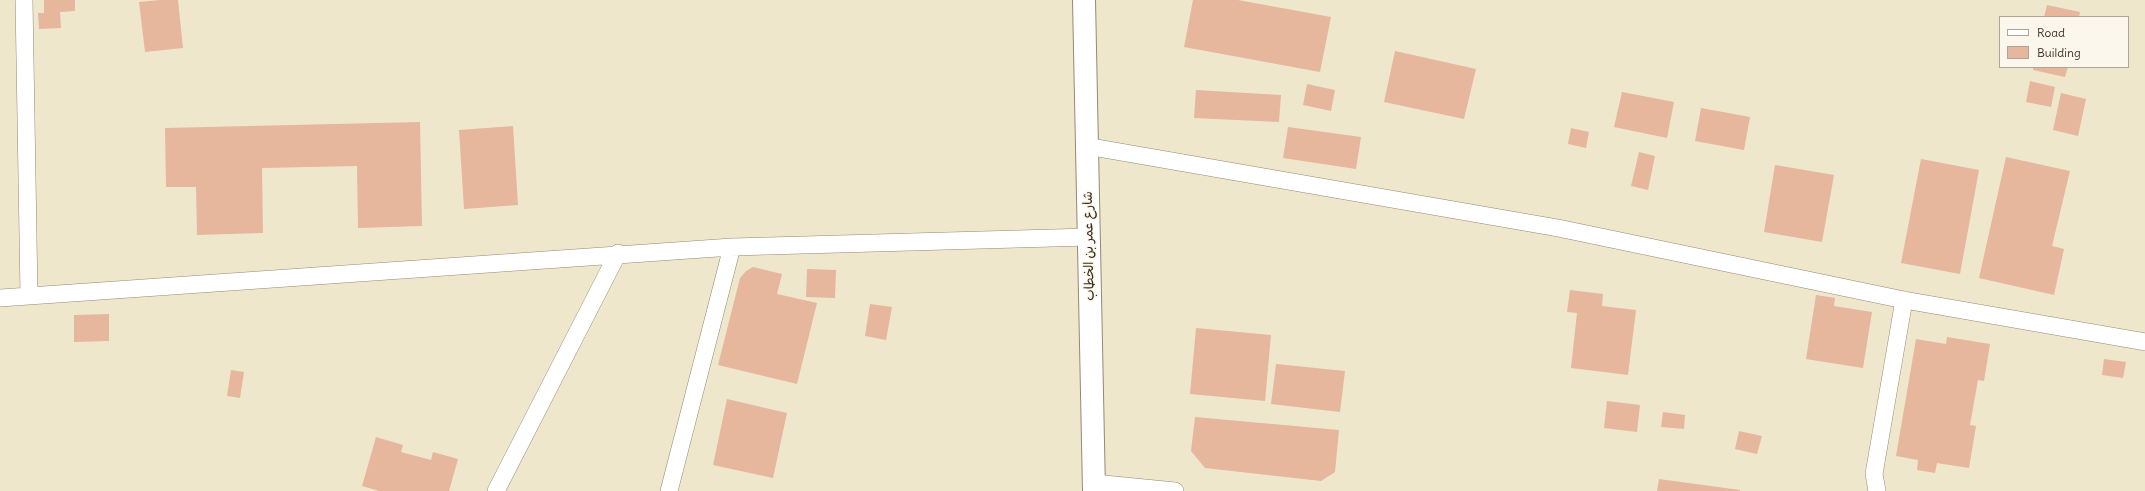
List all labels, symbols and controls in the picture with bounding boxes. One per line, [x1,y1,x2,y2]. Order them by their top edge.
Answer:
legend [1999,16,2129,68]
text: Road [2037,25,2065,40]
text: Building [2037,45,2081,60]
street label: شارع عمر بن الخطاب [1080,191,1098,301]

